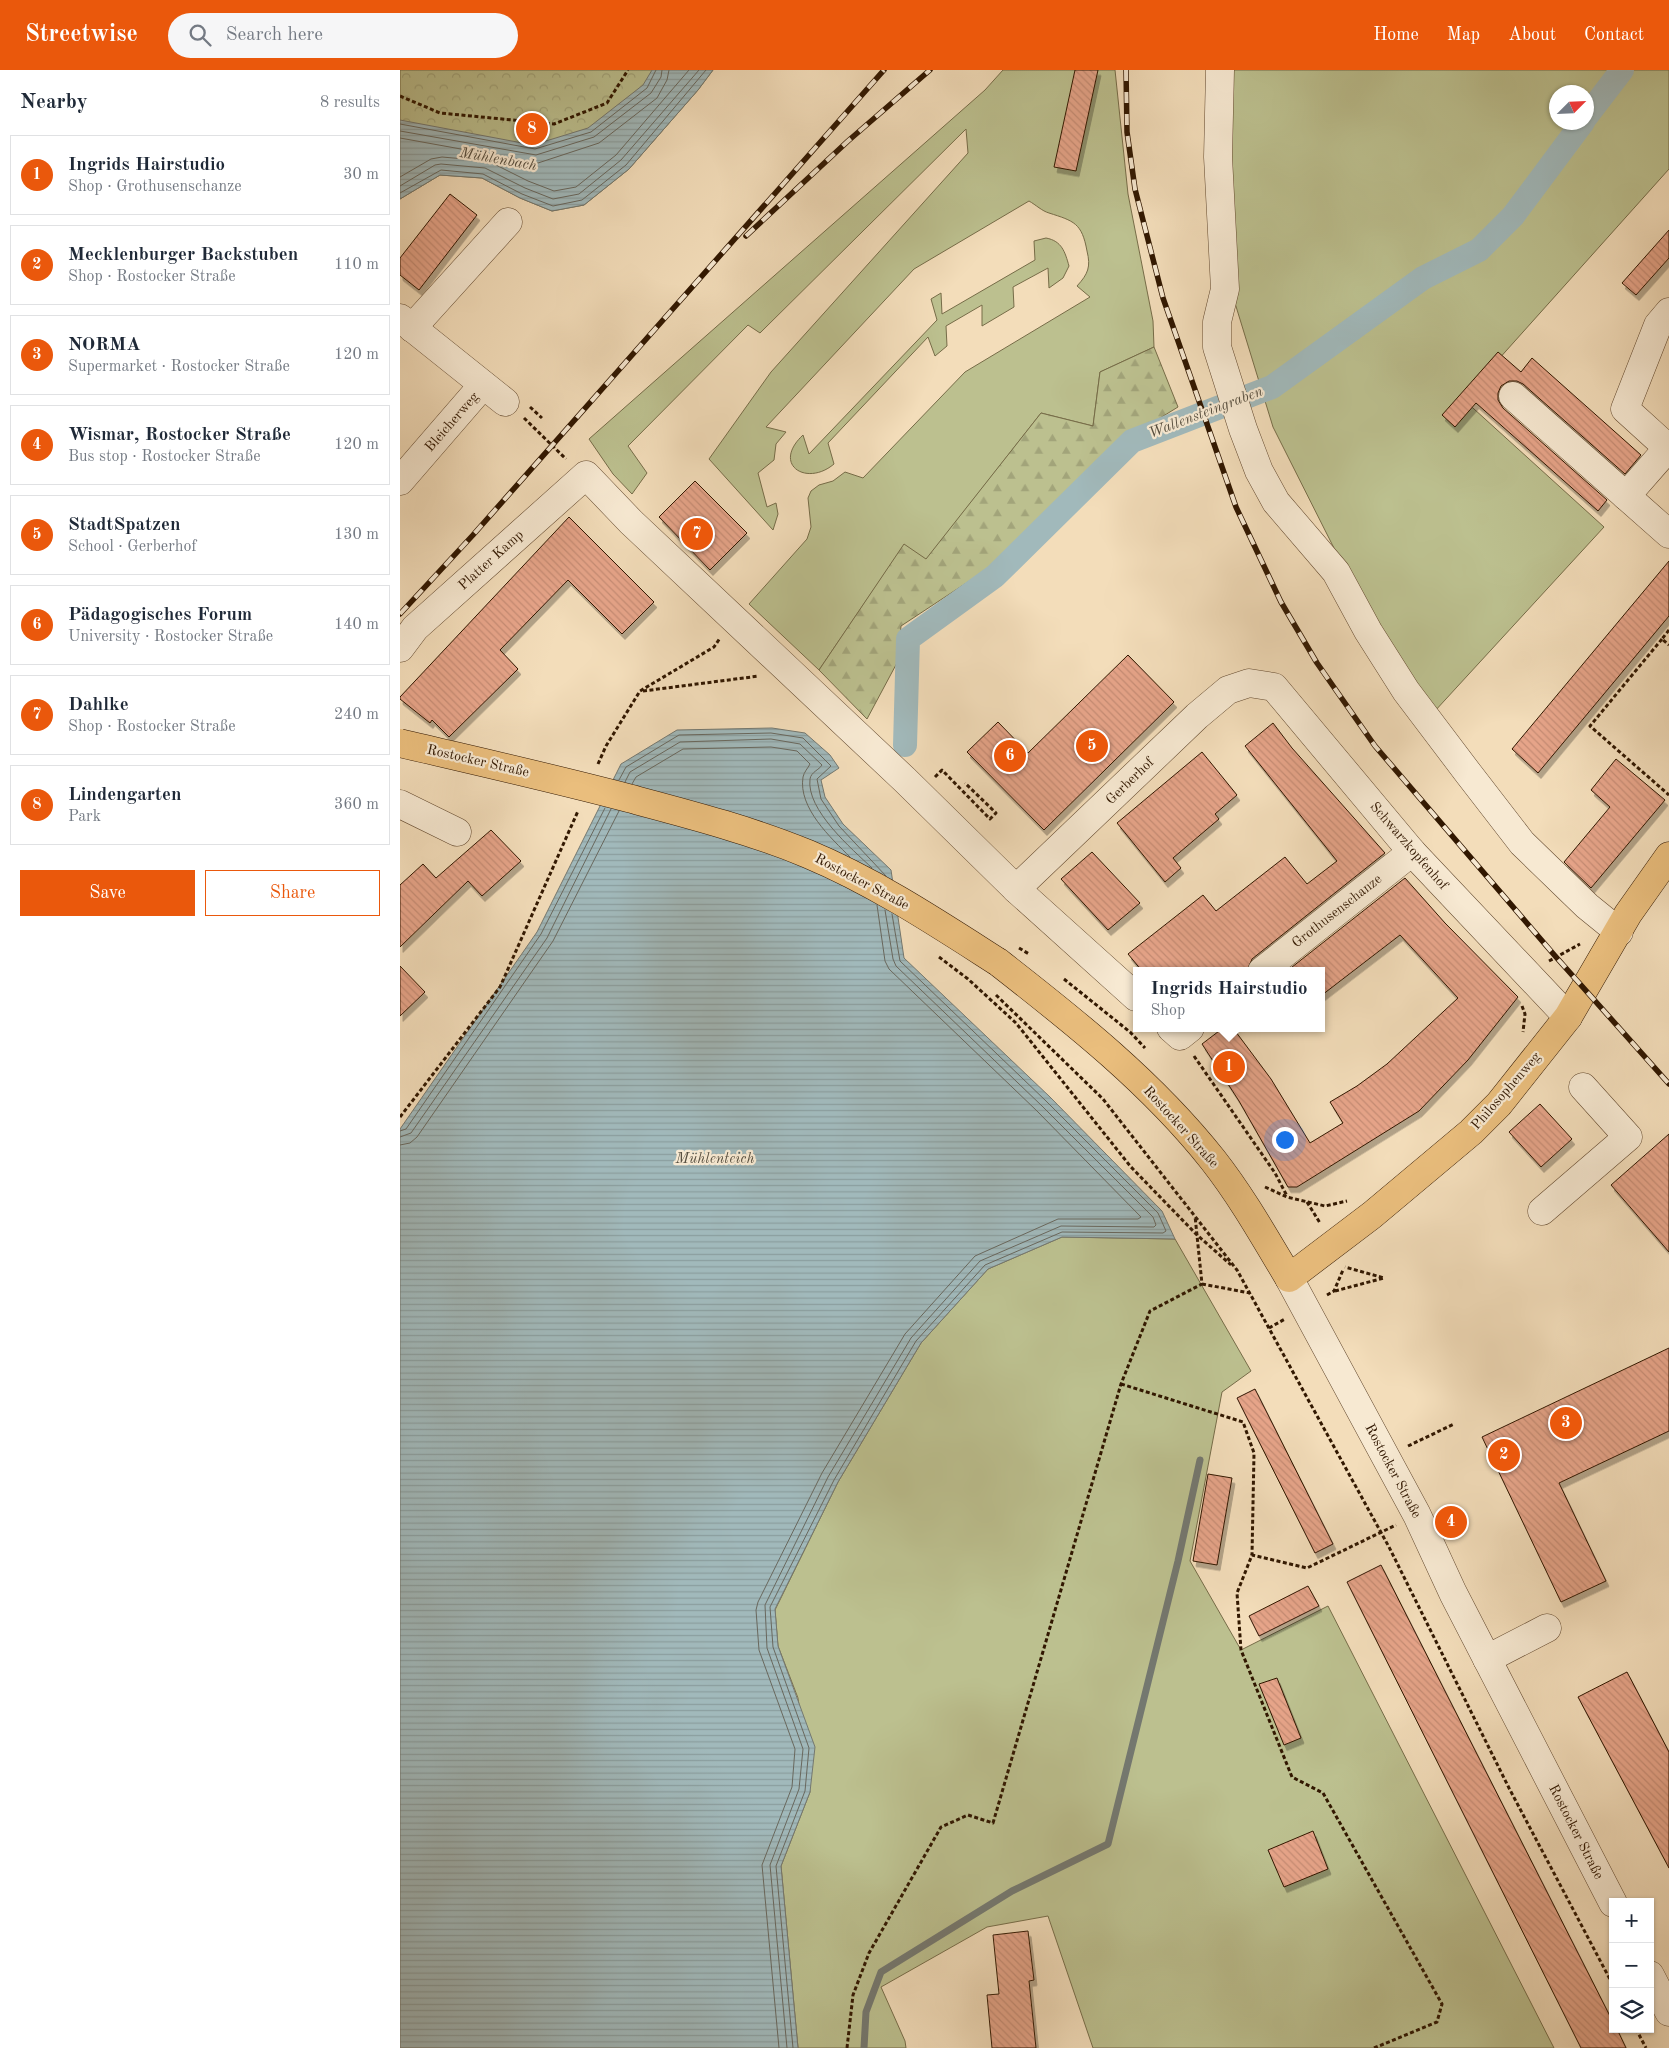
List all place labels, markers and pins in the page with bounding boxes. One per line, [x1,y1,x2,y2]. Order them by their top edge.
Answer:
pin: 8 [516,110,548,148]
pin: 7 [681,515,713,553]
pin: 5 [1076,727,1108,765]
pin: 6 [994,737,1026,775]
pin: 1 [1213,1048,1245,1086]
pin: 3 [1550,1404,1582,1442]
pin: 2 [1488,1436,1520,1474]
pin: 4 [1435,1503,1467,1541]

